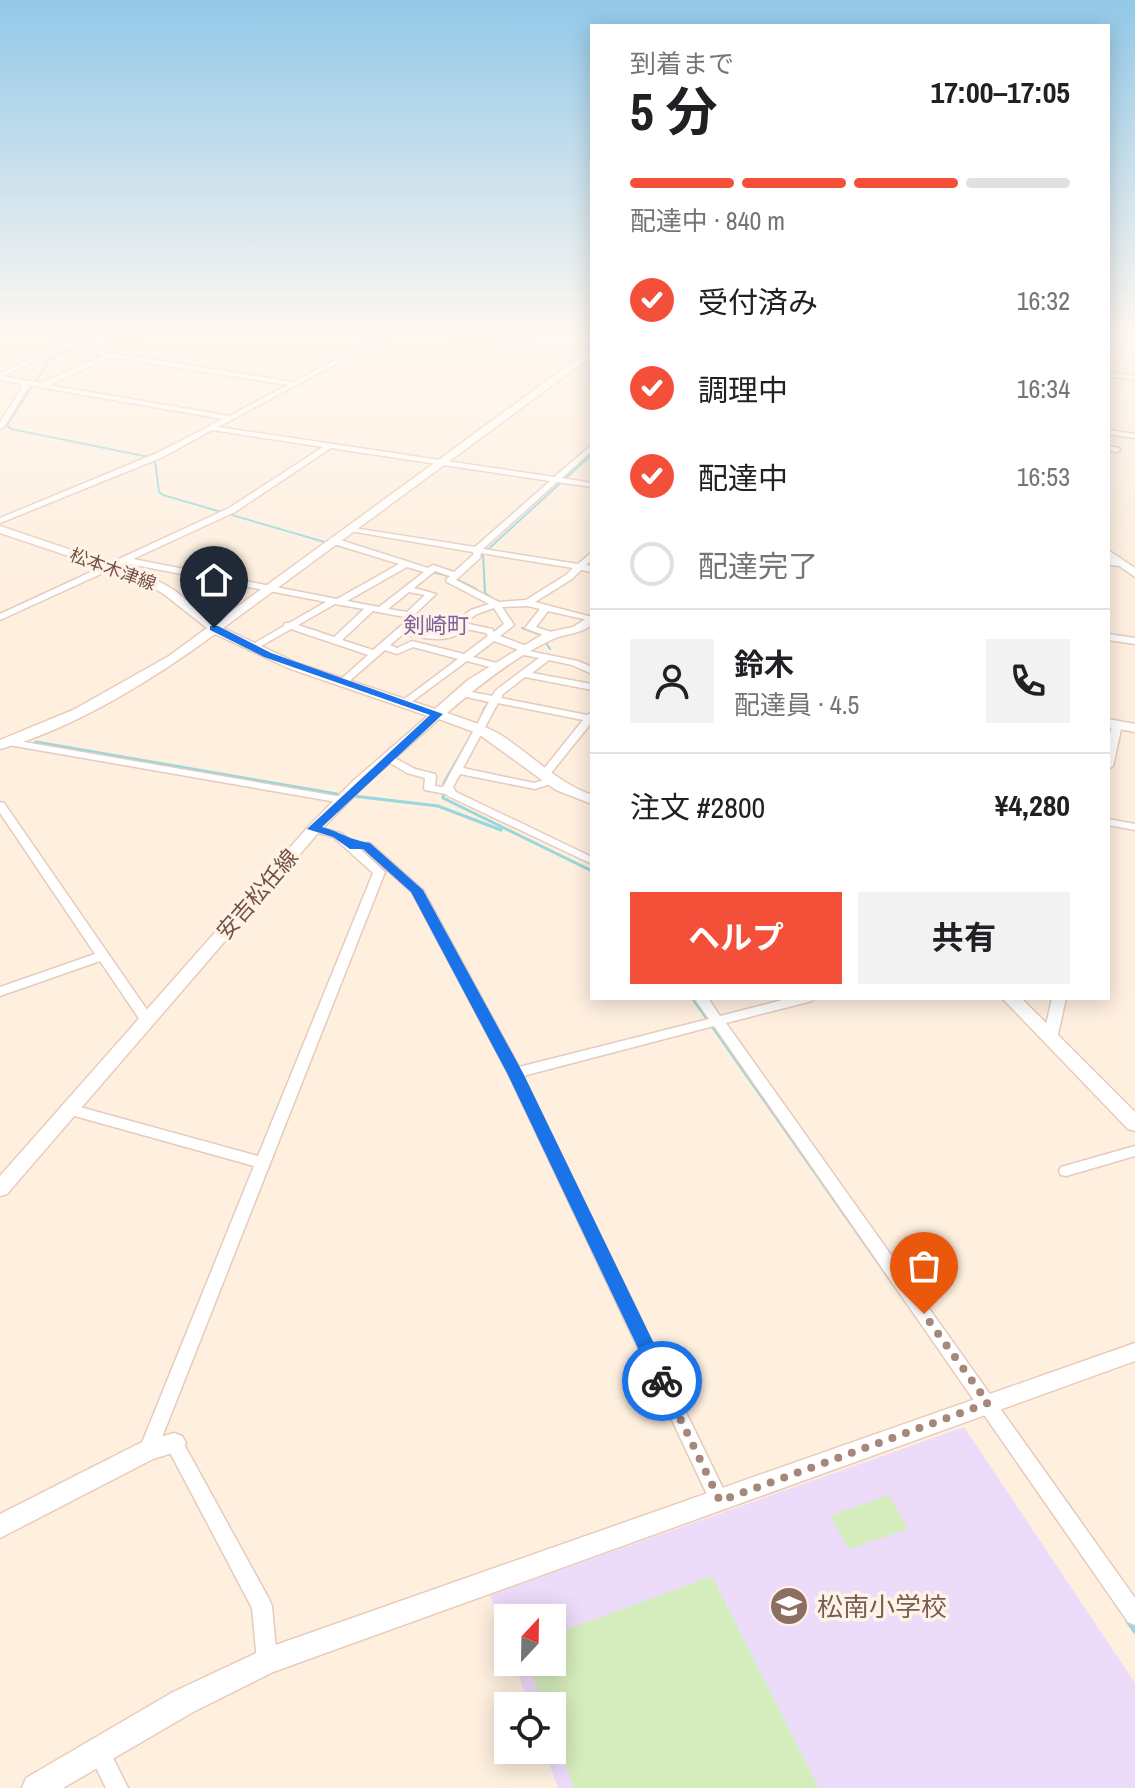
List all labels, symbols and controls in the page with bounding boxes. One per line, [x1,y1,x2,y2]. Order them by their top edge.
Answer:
text: 到着まで [630,46,734,81]
text: 17:00–17:05 [931,72,1070,112]
text: 5 分 [630,76,718,146]
text: 配達中 · 840 m [630,203,785,238]
icon: check [630,278,674,322]
text: 受付済み [698,282,818,322]
text: 16:32 [1017,283,1070,318]
icon: check [630,366,674,410]
text: 調理中 [698,370,788,410]
text: 16:34 [1017,371,1070,406]
icon: check [630,454,674,498]
text: 配達中 [698,458,788,498]
text: 16:53 [1017,459,1070,494]
street label: 松本木津線 [66,542,160,596]
pin [180,546,248,628]
text: 配達完了 [698,546,818,586]
icon: home [192,558,236,602]
district label: 剣崎町 [403,610,469,640]
button: person [630,639,714,723]
button: phone [986,639,1070,723]
text: 鈴木 [734,644,794,684]
text: 配達員 · 4.5 [734,687,859,722]
text: ¥4,280 [995,785,1070,825]
text: 注文 #2800 [630,787,765,827]
street label: 安吉松任線 [210,843,304,945]
button: ヘルプ [630,892,842,984]
button: 共有 [858,892,1070,984]
pin [890,1232,958,1314]
icon: bag [902,1244,946,1288]
courier [622,1341,702,1421]
icon: bike [640,1359,684,1403]
school or university icon: 松南小学校 [768,1585,810,1627]
place label: 松南小学校 [817,1589,947,1624]
north arrow [494,1604,566,1676]
map controls [494,1604,566,1764]
button: locate [494,1692,566,1764]

